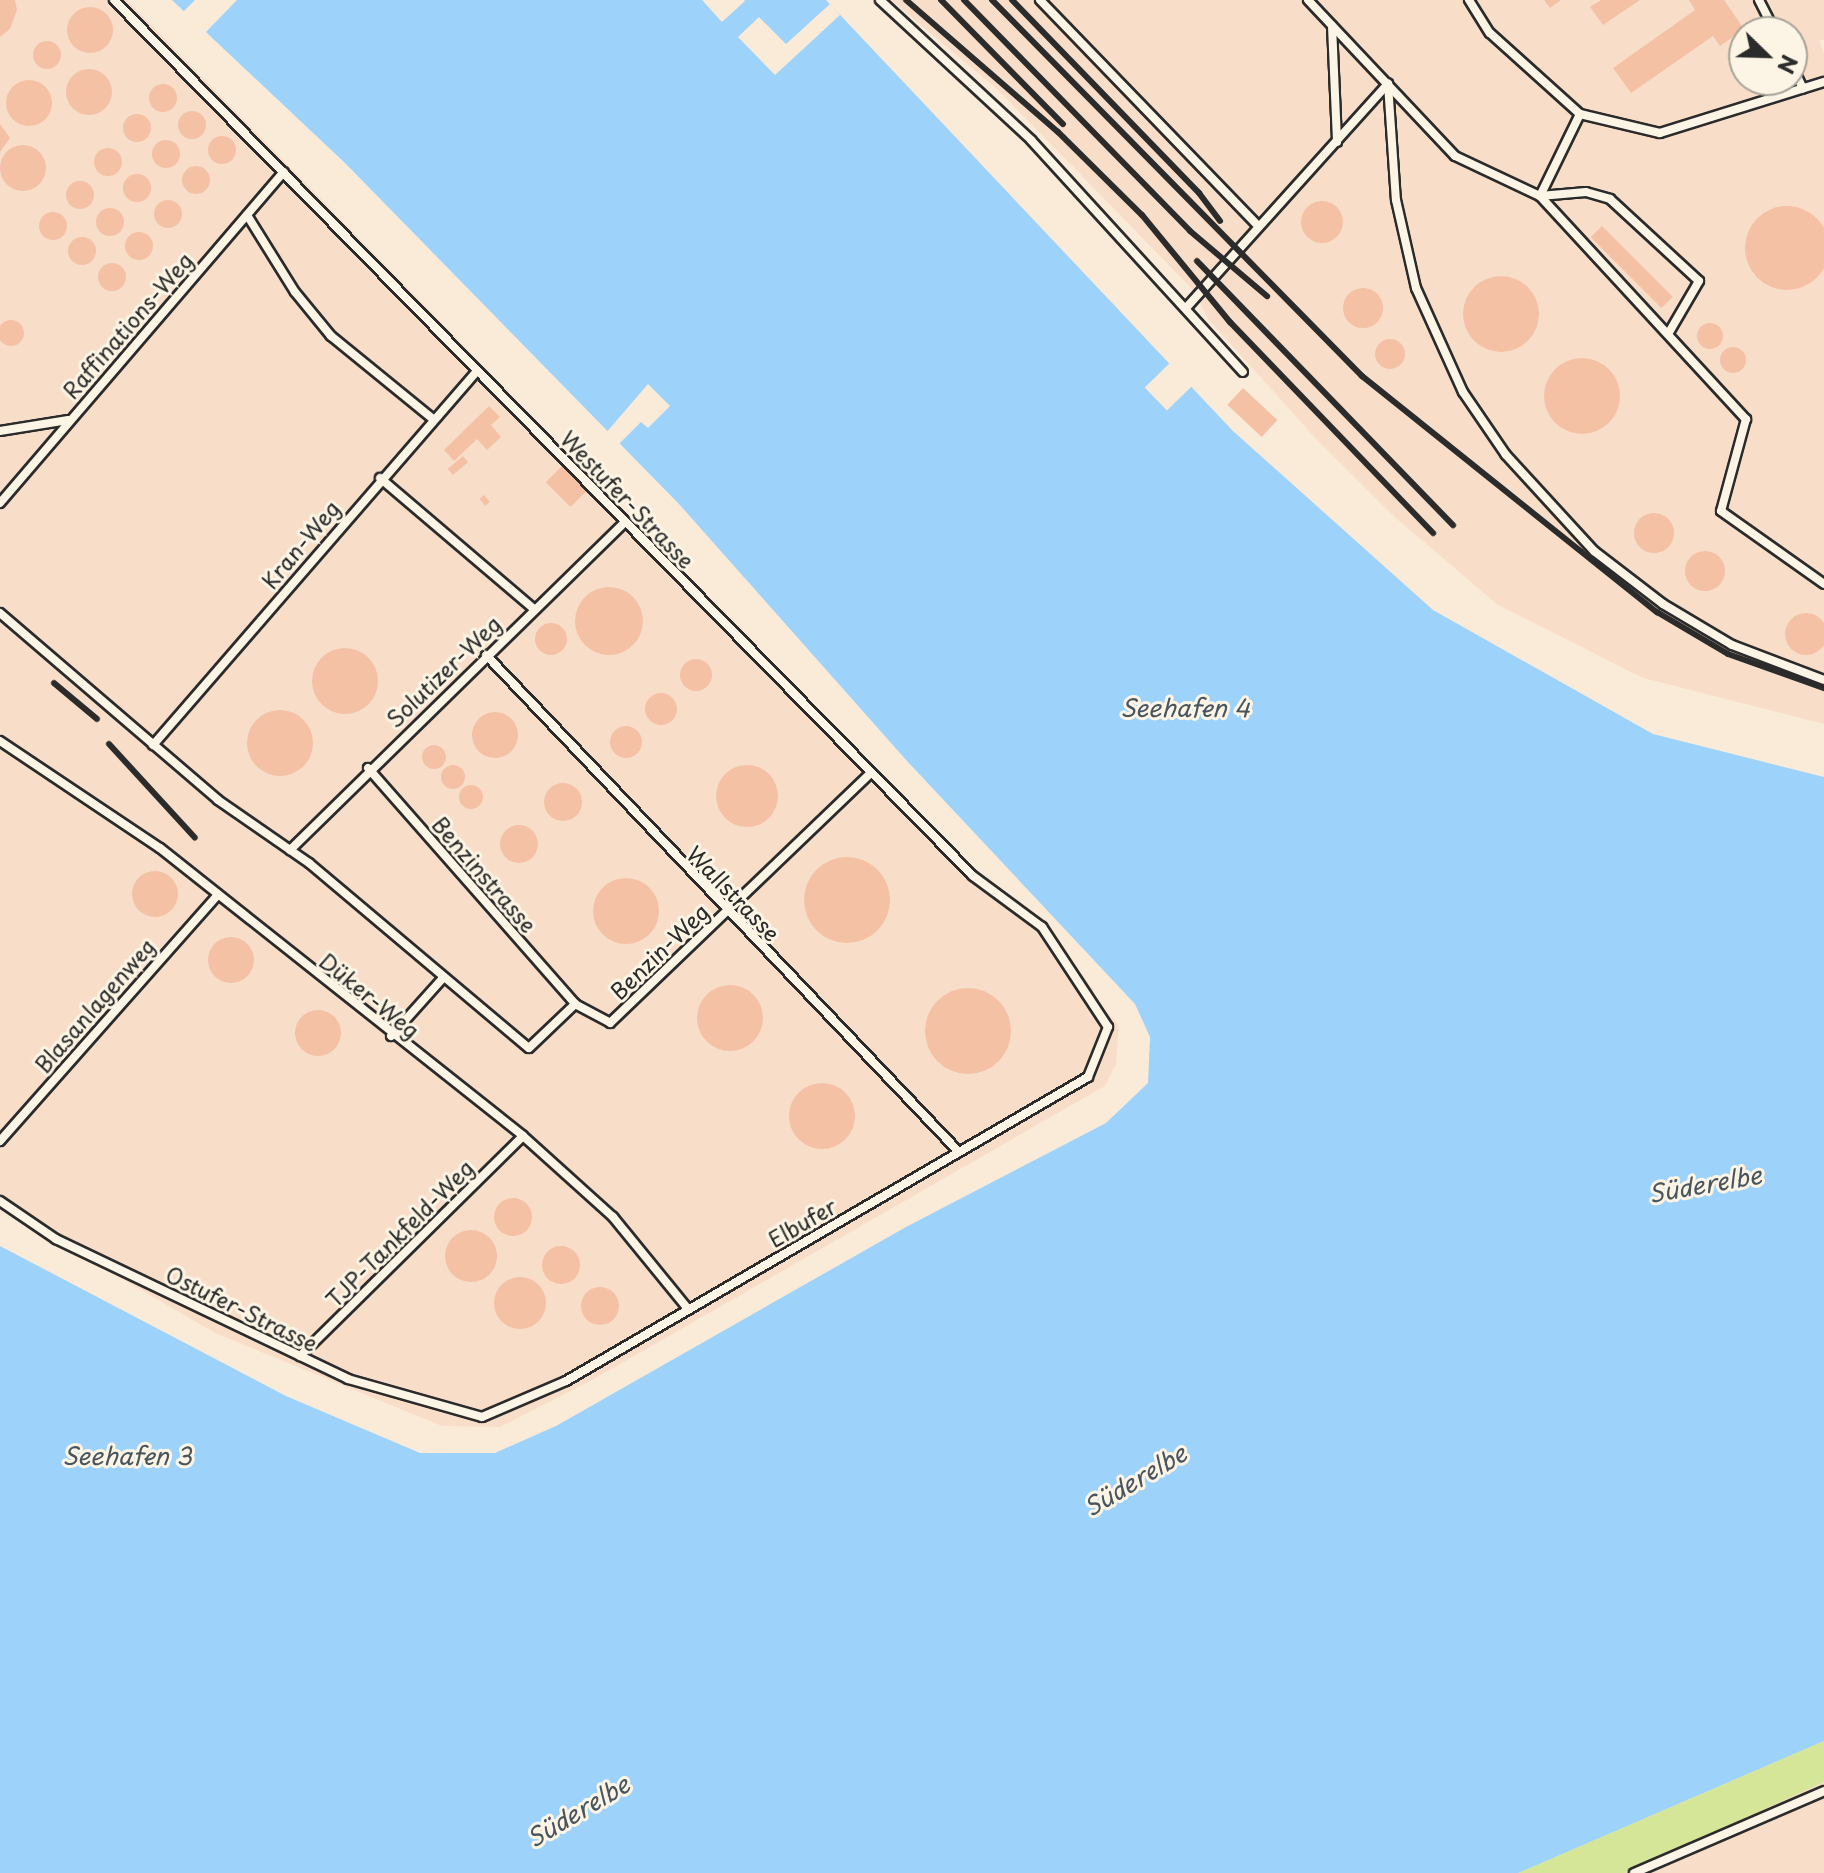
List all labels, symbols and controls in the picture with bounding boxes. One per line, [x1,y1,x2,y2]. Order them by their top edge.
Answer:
north arrow [1728,16,1808,96]
text: N [1770,50,1807,79]
street label: Raffinations-Weg [56,247,198,403]
street label: Westufer-Strasse [556,425,700,573]
street label: Kran-Weg [256,495,344,593]
street label: Solutizer-Weg [380,610,506,732]
water label: Seehafen 4 [1120,694,1250,722]
street label: Benzinstrasse [427,811,543,937]
street label: Wallstrasse [682,840,786,946]
street label: Benzin-Weg [604,898,714,1004]
street label: Blasanlagenweg [28,932,160,1078]
street label: Düker-Weg [315,947,425,1043]
street label: TJP-Tankfeld-Weg [320,1154,478,1312]
water label: Süderelbe [1646,1160,1764,1208]
street label: Elbufer [763,1192,841,1252]
street label: Ostufer-Strasse [162,1260,322,1356]
water label: Süderelbe [1079,1438,1191,1522]
water label: Seehafen 3 [62,1442,192,1470]
water label: Süderelbe [522,1769,634,1853]

